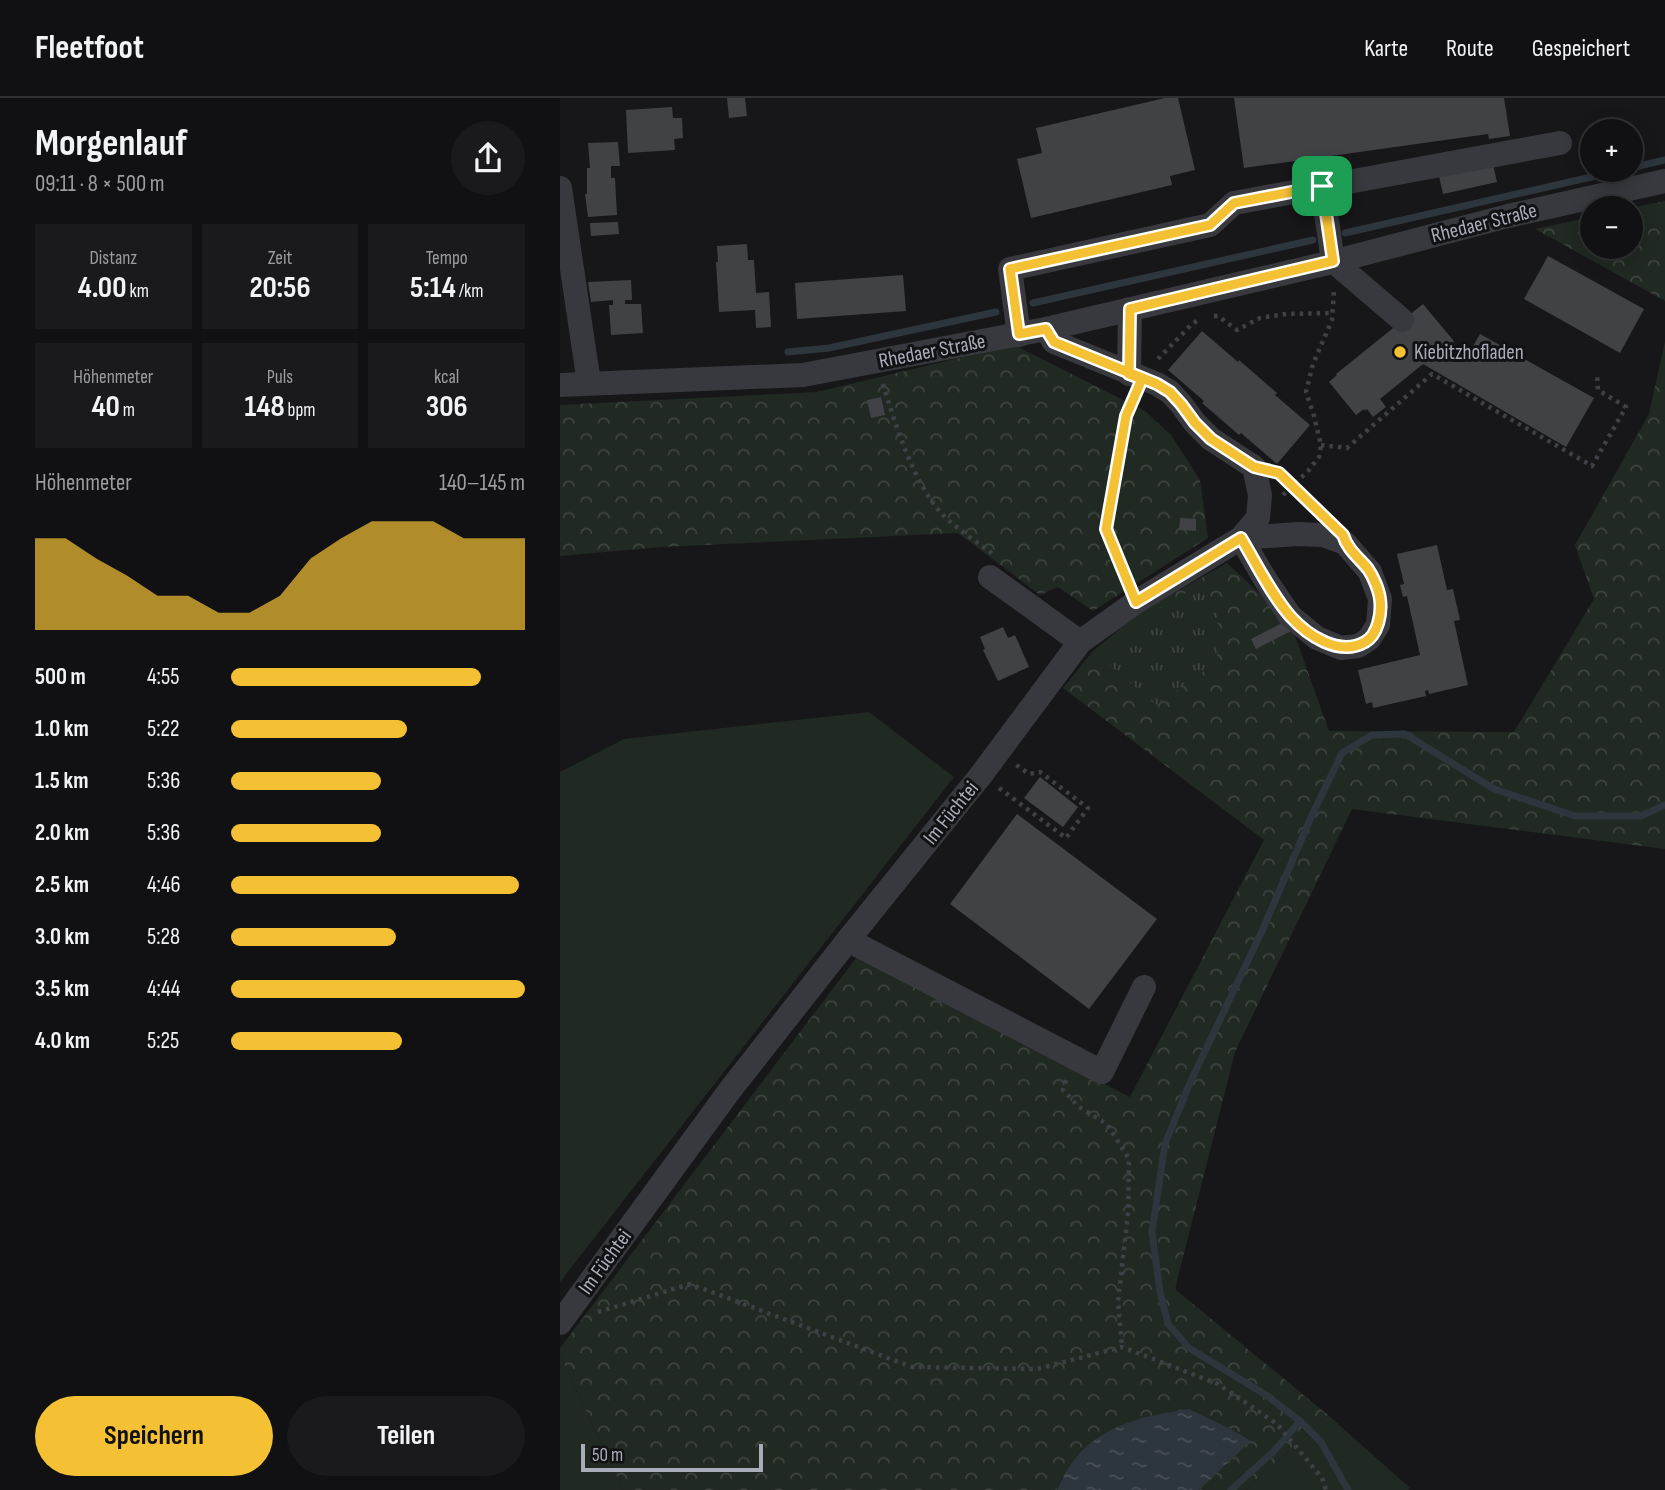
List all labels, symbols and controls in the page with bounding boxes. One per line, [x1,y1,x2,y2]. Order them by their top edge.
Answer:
text: Fleetfoot [35,28,144,68]
text: Karte [1364,34,1408,63]
text: Route [1446,34,1494,63]
text: Gespeichert [1532,34,1630,63]
map controls [1580,119,1643,259]
button: + [1580,119,1643,182]
text: Morgenlauf [35,121,187,166]
button: share [451,121,525,195]
pin [1292,156,1352,216]
icon: arrive [1303,167,1341,205]
text: 09:11 · 8 × 500 m [35,170,165,198]
button: − [1580,196,1643,259]
street label: Rhedaer Straße [1428,198,1540,248]
text: Distanz [89,247,137,270]
text: Zeit [268,247,292,270]
text: Tempo [426,247,468,270]
text: 4.00 [78,270,126,306]
text: 20:56 [249,270,311,306]
text: 5:14 [410,270,456,306]
text: km [126,280,149,303]
text: /km [456,280,483,303]
street label: Rhedaer Straße [877,328,987,374]
place label: Kiebitzhofladen [1414,340,1524,365]
marker: Kiebitzhofladen [1392,344,1408,360]
text: Höhenmeter [73,366,153,389]
text: Puls [267,366,293,389]
text: kcal [434,366,459,389]
text: 40 [92,389,120,425]
text: 148 [244,389,285,425]
text: 306 [426,389,468,425]
text: m [120,399,135,422]
text: bpm [285,399,316,422]
text: Höhenmeter [35,469,132,497]
text: 140–145 m [439,469,525,497]
text: 500 m [35,663,86,691]
text: 4:55 [147,663,179,691]
text: 1.0 km [35,715,89,743]
text: 5:22 [147,715,180,743]
text: 1.5 km [35,767,88,795]
text: 5:36 [147,767,180,795]
street label: Im Füchtei [918,776,984,850]
text: 2.0 km [35,819,89,847]
text: 5:36 [147,819,180,847]
text: 2.5 km [35,871,89,899]
text: 4:46 [147,871,181,899]
text: 3.0 km [35,923,90,951]
text: 5:28 [147,923,180,951]
text: 3.5 km [35,975,89,1003]
text: 4:44 [147,975,180,1003]
text: 4.0 km [35,1027,90,1055]
text: 5:25 [147,1027,179,1055]
street label: Im Füchtei [573,1225,637,1299]
button: Speichern [35,1396,273,1476]
button: Teilen [287,1396,525,1476]
scale bar [581,1441,763,1473]
text: 50 m [592,1444,623,1467]

